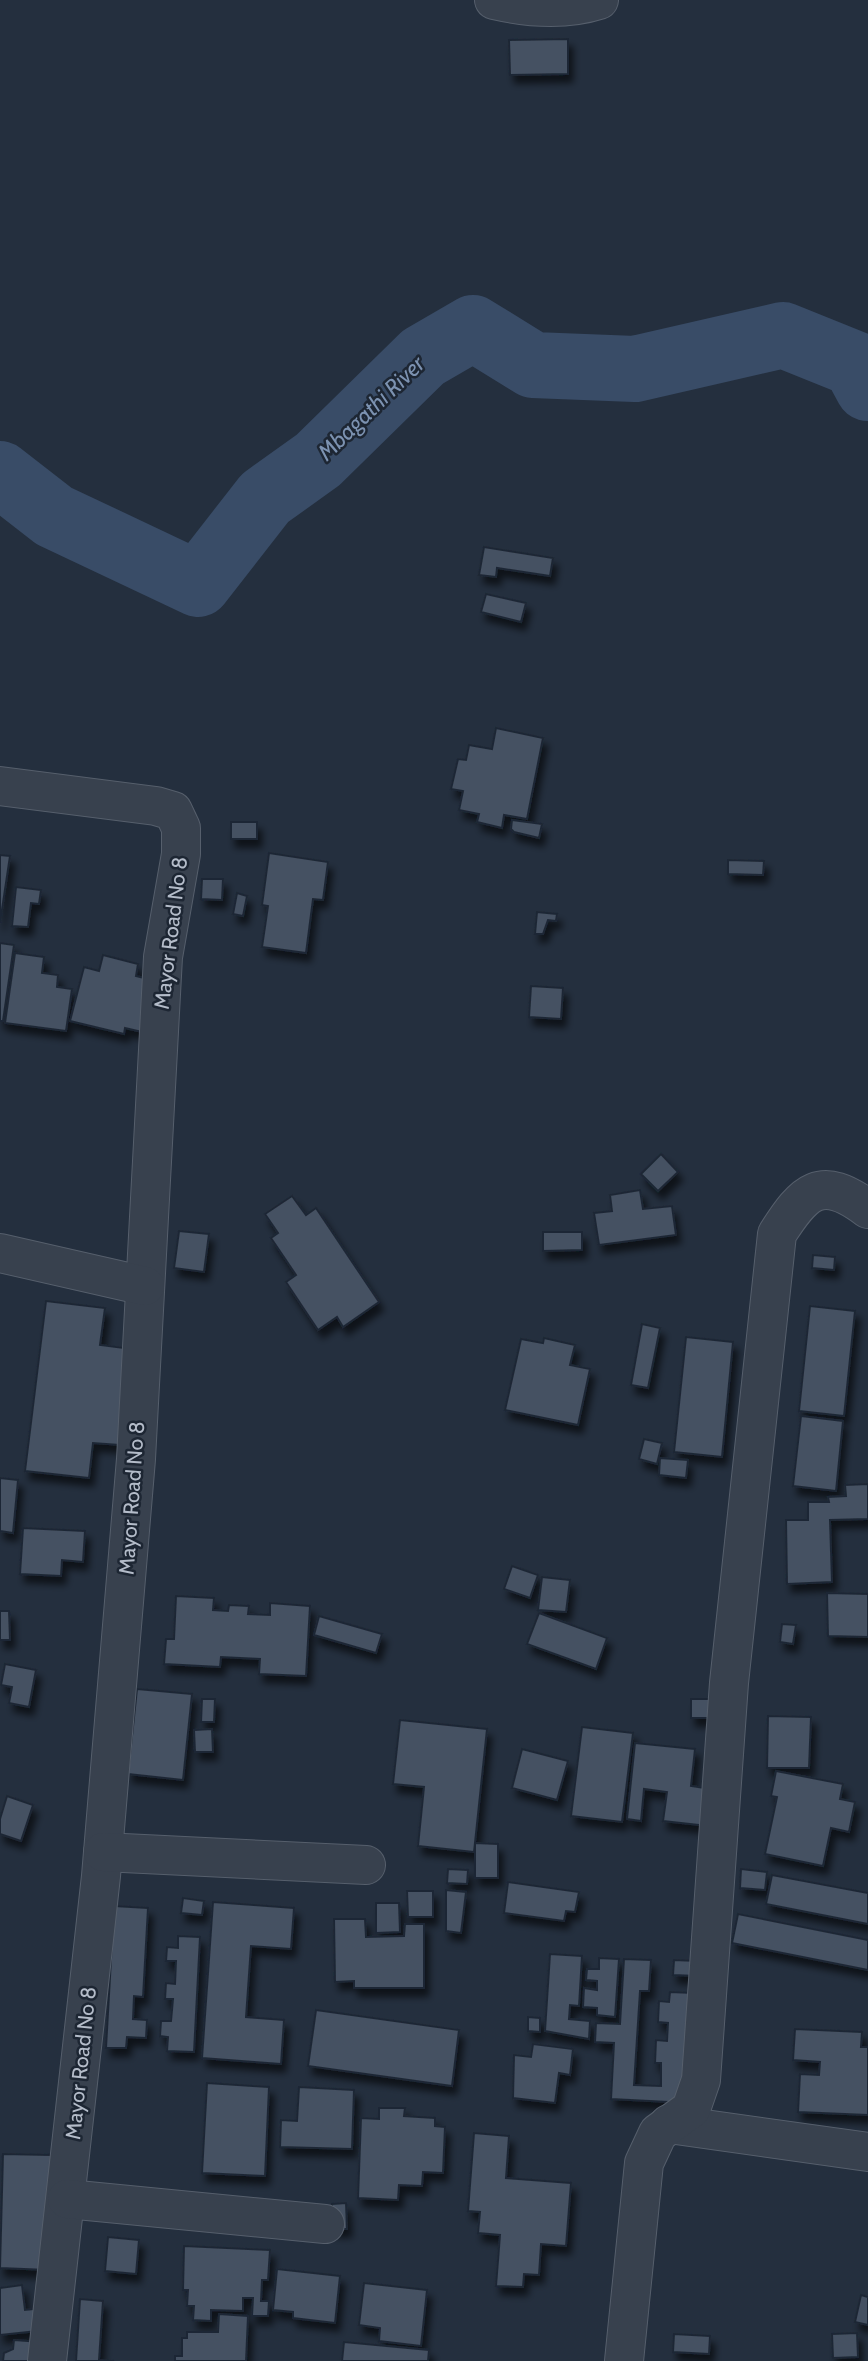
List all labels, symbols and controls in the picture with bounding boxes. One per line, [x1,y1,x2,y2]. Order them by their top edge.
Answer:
water label: Mbagathi River [311,349,431,467]
street label: Mayor Road No 8 [149,855,192,1011]
street label: Mayor Road No 8 [114,1420,149,1575]
street label: Mayor Road No 8 [60,1985,101,2141]

